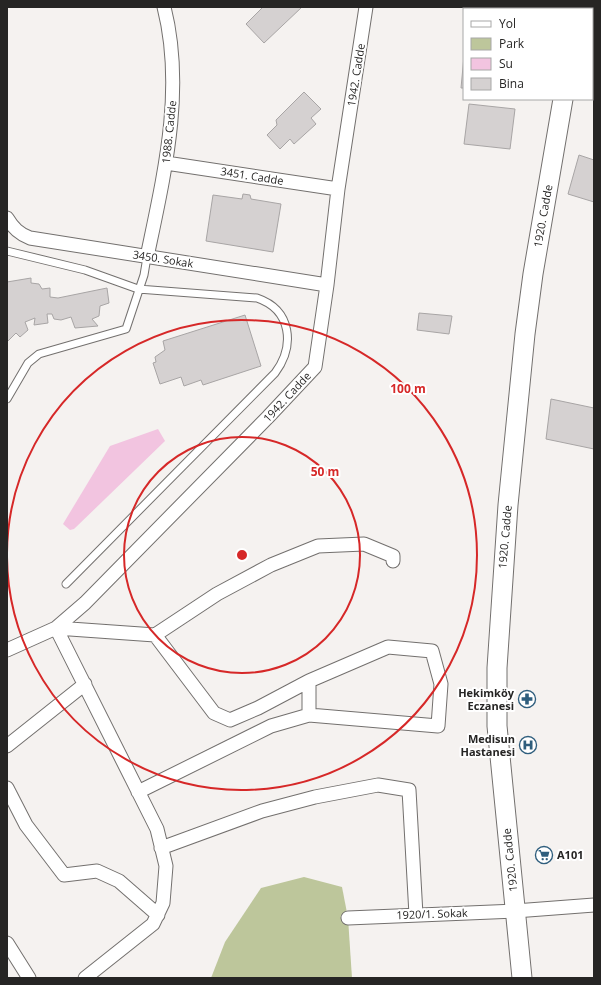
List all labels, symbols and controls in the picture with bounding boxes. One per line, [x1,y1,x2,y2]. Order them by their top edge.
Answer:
legend [463,8,593,100]
text: Yol [499,15,516,32]
text: Park [499,35,525,52]
street label: 1942. Cadde [343,42,368,108]
text: Su [499,55,513,72]
text: Bina [499,75,524,92]
street label: 1988. Cadde [158,100,179,164]
street label: 3451. Cadde [219,163,285,188]
street label: 1920. Cadde [530,183,555,249]
street label: 3450. Sokak [132,246,195,271]
street label: 1942. Cadde [259,368,314,425]
text: 100 m [390,380,426,397]
text: 50 m [311,463,339,480]
street label: 1920. Cadde [494,505,515,569]
centre of rings [235,548,249,562]
place label: Hekimköy Eczanesi [458,685,515,713]
pharmacy icon: Hekimköy Eczanesi [517,689,537,709]
place label: Medisun Hastanesi [460,731,515,759]
hospital icon: Medisun Hastanesi [518,735,538,755]
street label: 1920. Cadde [499,828,520,892]
supermarket icon: A101 [534,845,554,865]
place label: A101 [557,847,583,862]
street label: 1920/1. Sokak [396,905,468,922]

